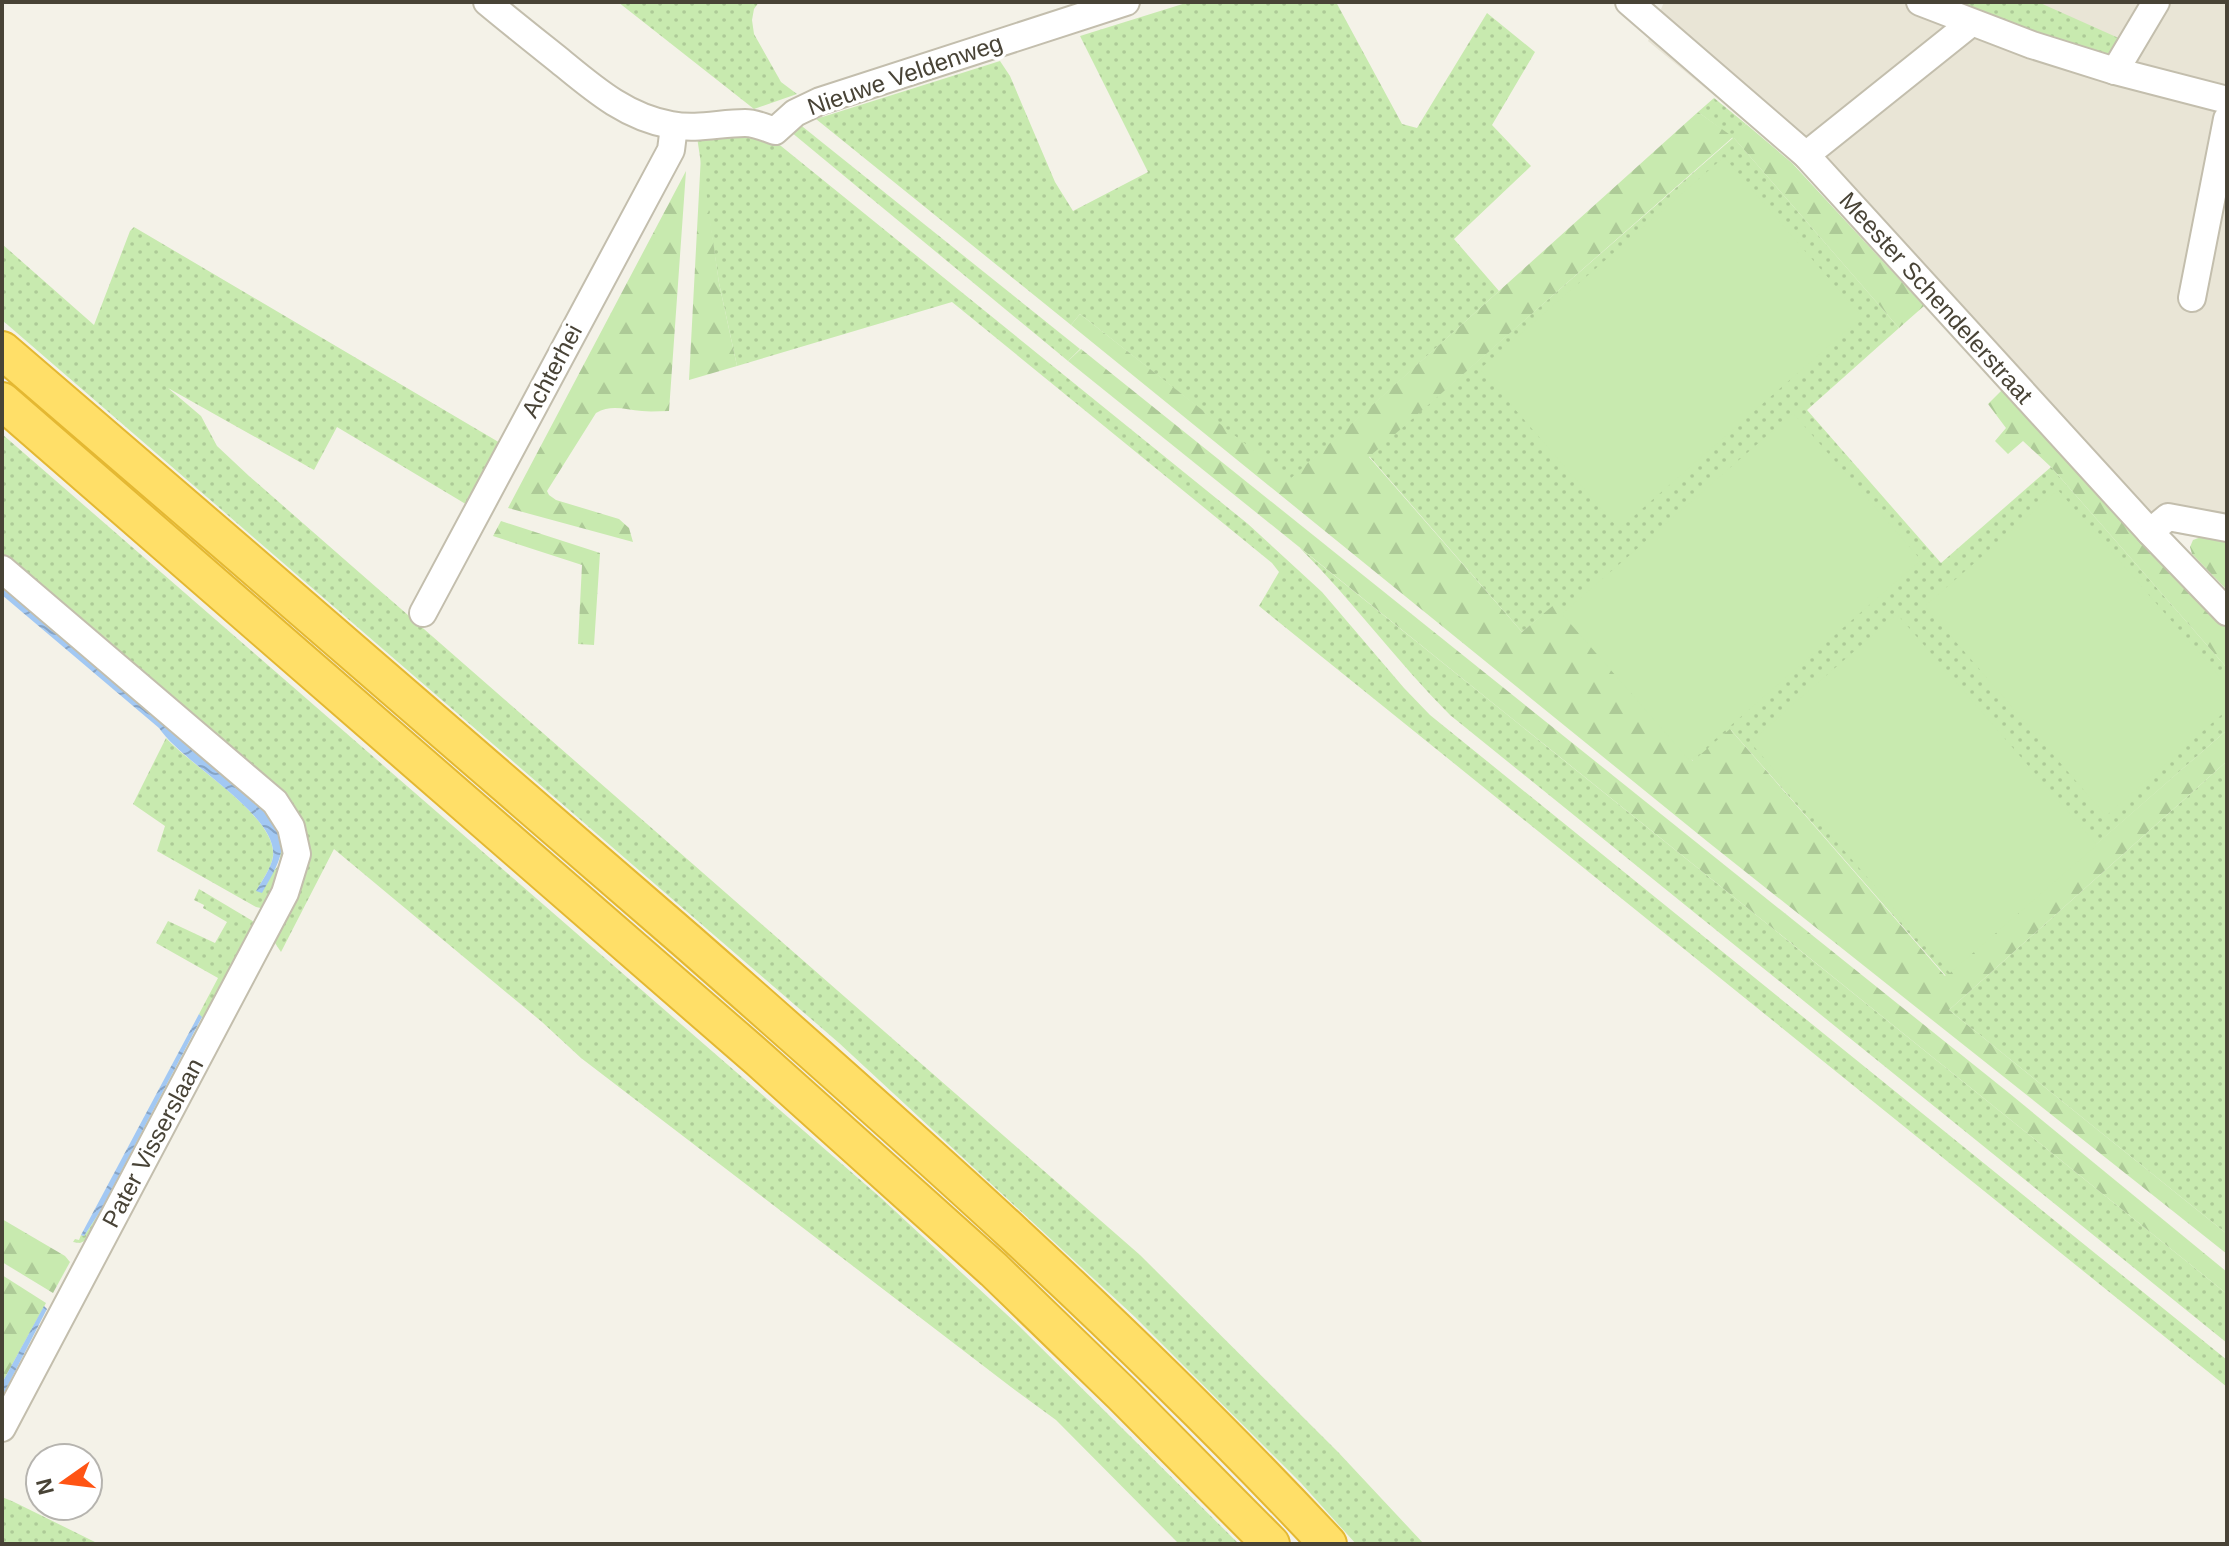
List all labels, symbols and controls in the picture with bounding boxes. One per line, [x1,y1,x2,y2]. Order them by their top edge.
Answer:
street label: Nieuwe Veldenweg [804,29,1006,121]
street label: Meester Schendelerstraat [1834,187,2039,409]
street label: Achterhei [516,320,587,422]
street label: Pater Visserslaan [97,1054,209,1232]
north arrow [24,1442,104,1522]
text: N [31,1476,59,1497]

